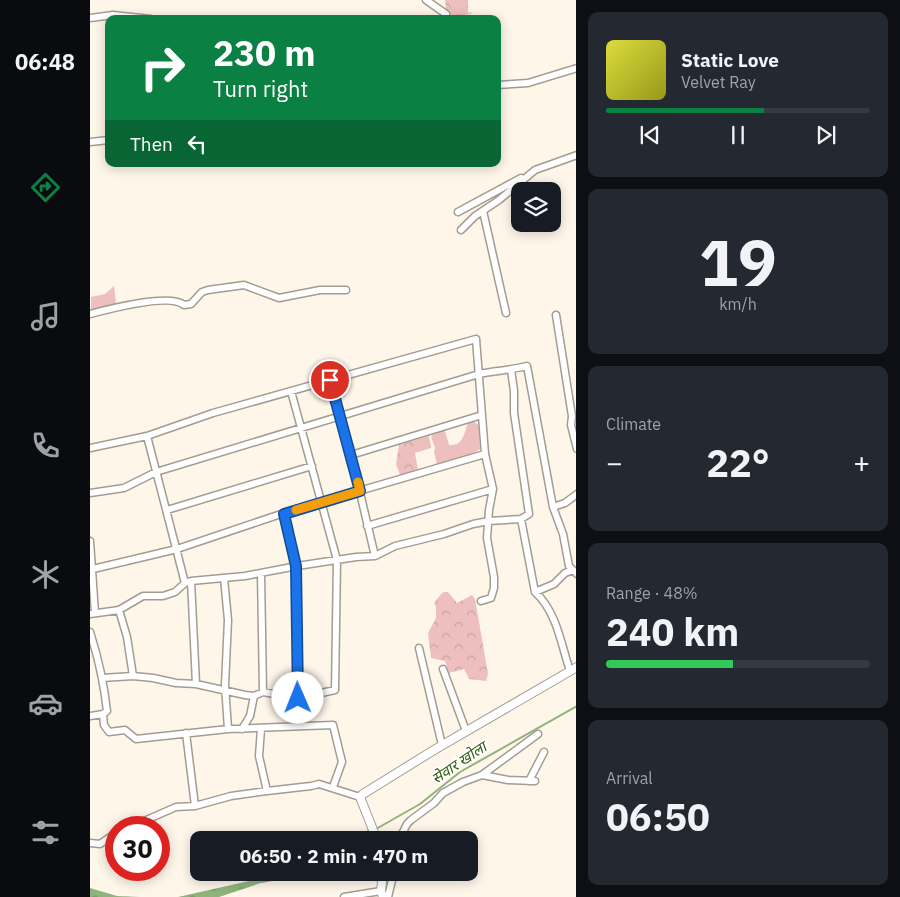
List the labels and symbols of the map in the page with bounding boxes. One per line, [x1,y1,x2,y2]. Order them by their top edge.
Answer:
pin [309,359,351,401]
position arrow [271,671,323,723]
water label: सेवार खोला [428,736,492,788]
speed limit sign: 30 [105,816,170,881]

